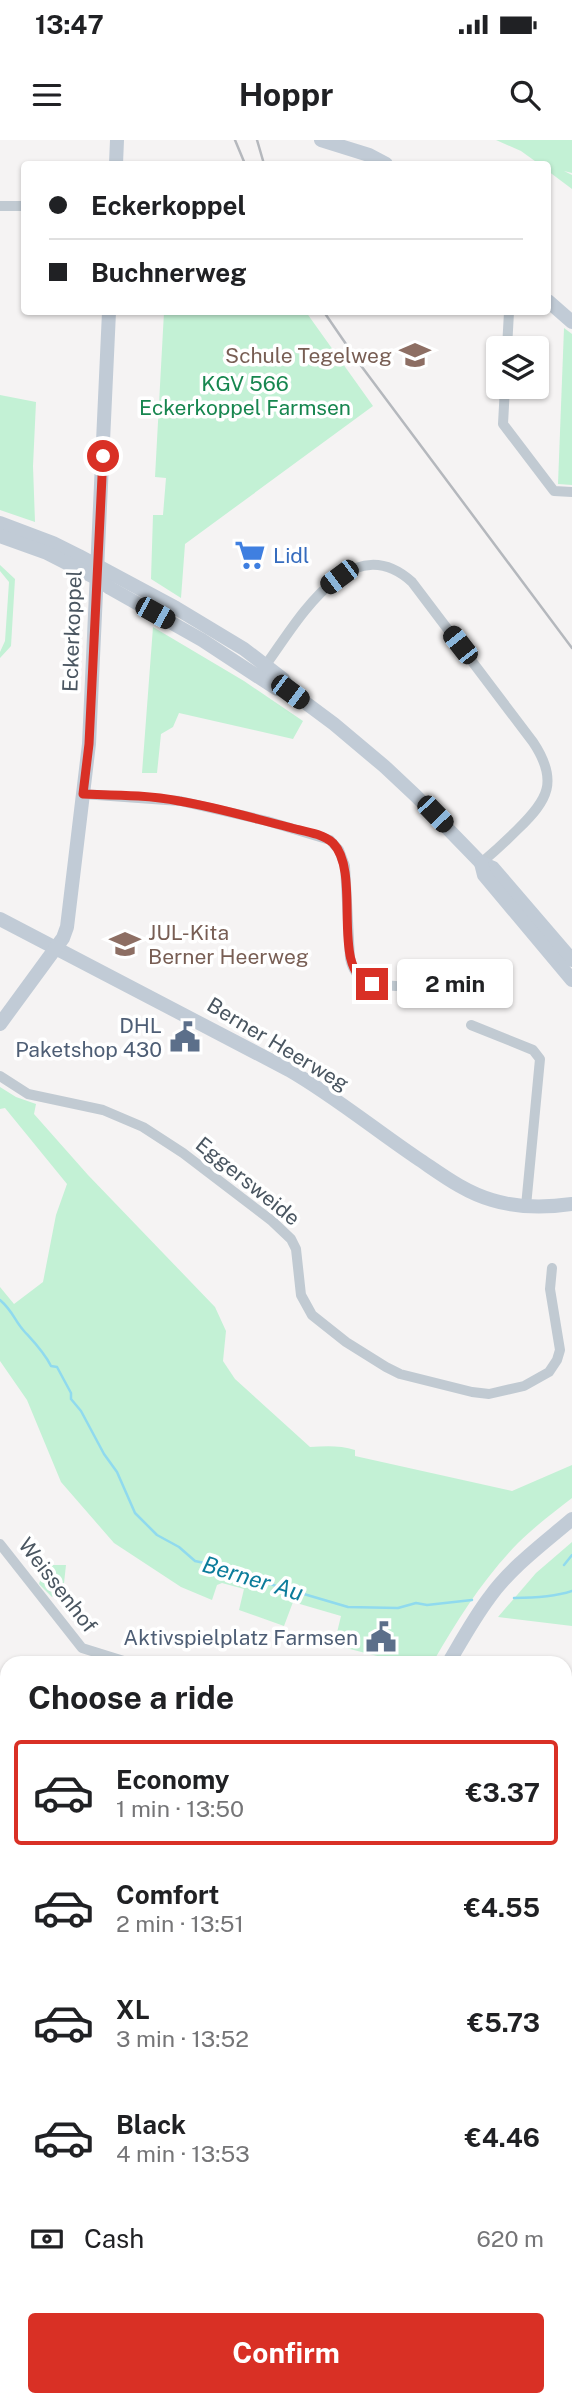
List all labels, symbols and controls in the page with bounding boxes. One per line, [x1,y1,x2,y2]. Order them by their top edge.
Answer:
text: 13:47 [35,9,104,40]
icon: menu [28,76,66,114]
text: Hoppr [239,76,333,113]
icon: search [506,76,544,114]
text: Eckerkoppel [91,190,246,221]
text: Buchnerweg [91,257,247,288]
map controls [486,336,549,399]
button: layers [486,336,549,399]
school or university icon: Schule Tegelweg [398,338,432,372]
place label: Schule Tegelweg [225,343,392,368]
park label: KGV 566 Eckerkoppel Farmsen [139,371,351,420]
route start [87,440,119,472]
supermarket icon: Lidl [233,538,267,572]
place label: Lidl [273,543,309,568]
car [316,556,363,598]
street label: Eckerkoppel [57,570,87,692]
car [132,594,179,632]
car [439,622,482,668]
car [267,671,314,713]
car [413,792,458,836]
place label: JUL-Kita Berner Heerweg [148,920,309,969]
school or university icon: JUL-Kita Berner Heerweg [108,927,142,961]
callout: 2 min [396,960,512,1008]
route end [356,968,388,1000]
text: 2 min [425,970,485,997]
street label: Berner Heerweg [203,992,353,1096]
place label: DHL Paketshop 430 [15,1013,162,1062]
public building icon: DHL Paketshop 430 [168,1020,202,1054]
street label: Eggersweide [191,1131,305,1231]
street label: Weissenhof [13,1533,103,1637]
water label: Berner Au [199,1550,307,1606]
public building icon: Aktivspielplatz Farmsen [364,1620,398,1654]
place label: Aktivspielplatz Farmsen [123,1625,358,1650]
text: Choose a ride [28,1679,234,1716]
icon: car [32,1761,95,1824]
text: Economy [116,1764,229,1795]
text: €3.37 [466,1777,540,1808]
text: 1 min · 13:50 [116,1795,244,1822]
icon: car [32,1876,95,1939]
text: Comfort [116,1879,219,1910]
text: €4.55 [464,1892,540,1923]
text: 2 min · 13:51 [116,1910,244,1937]
icon: car [32,1991,95,2054]
text: XL [116,1994,150,2025]
text: €5.73 [467,2007,540,2038]
text: 3 min · 13:52 [116,2025,249,2052]
icon: car [32,2106,95,2169]
text: Black [116,2109,186,2140]
text: €4.46 [465,2122,540,2153]
text: 4 min · 13:53 [116,2140,250,2167]
icon: cash [28,2220,66,2258]
text: Cash [84,2223,144,2254]
text: 620 m [476,2225,544,2252]
button: Confirm [28,2313,544,2393]

